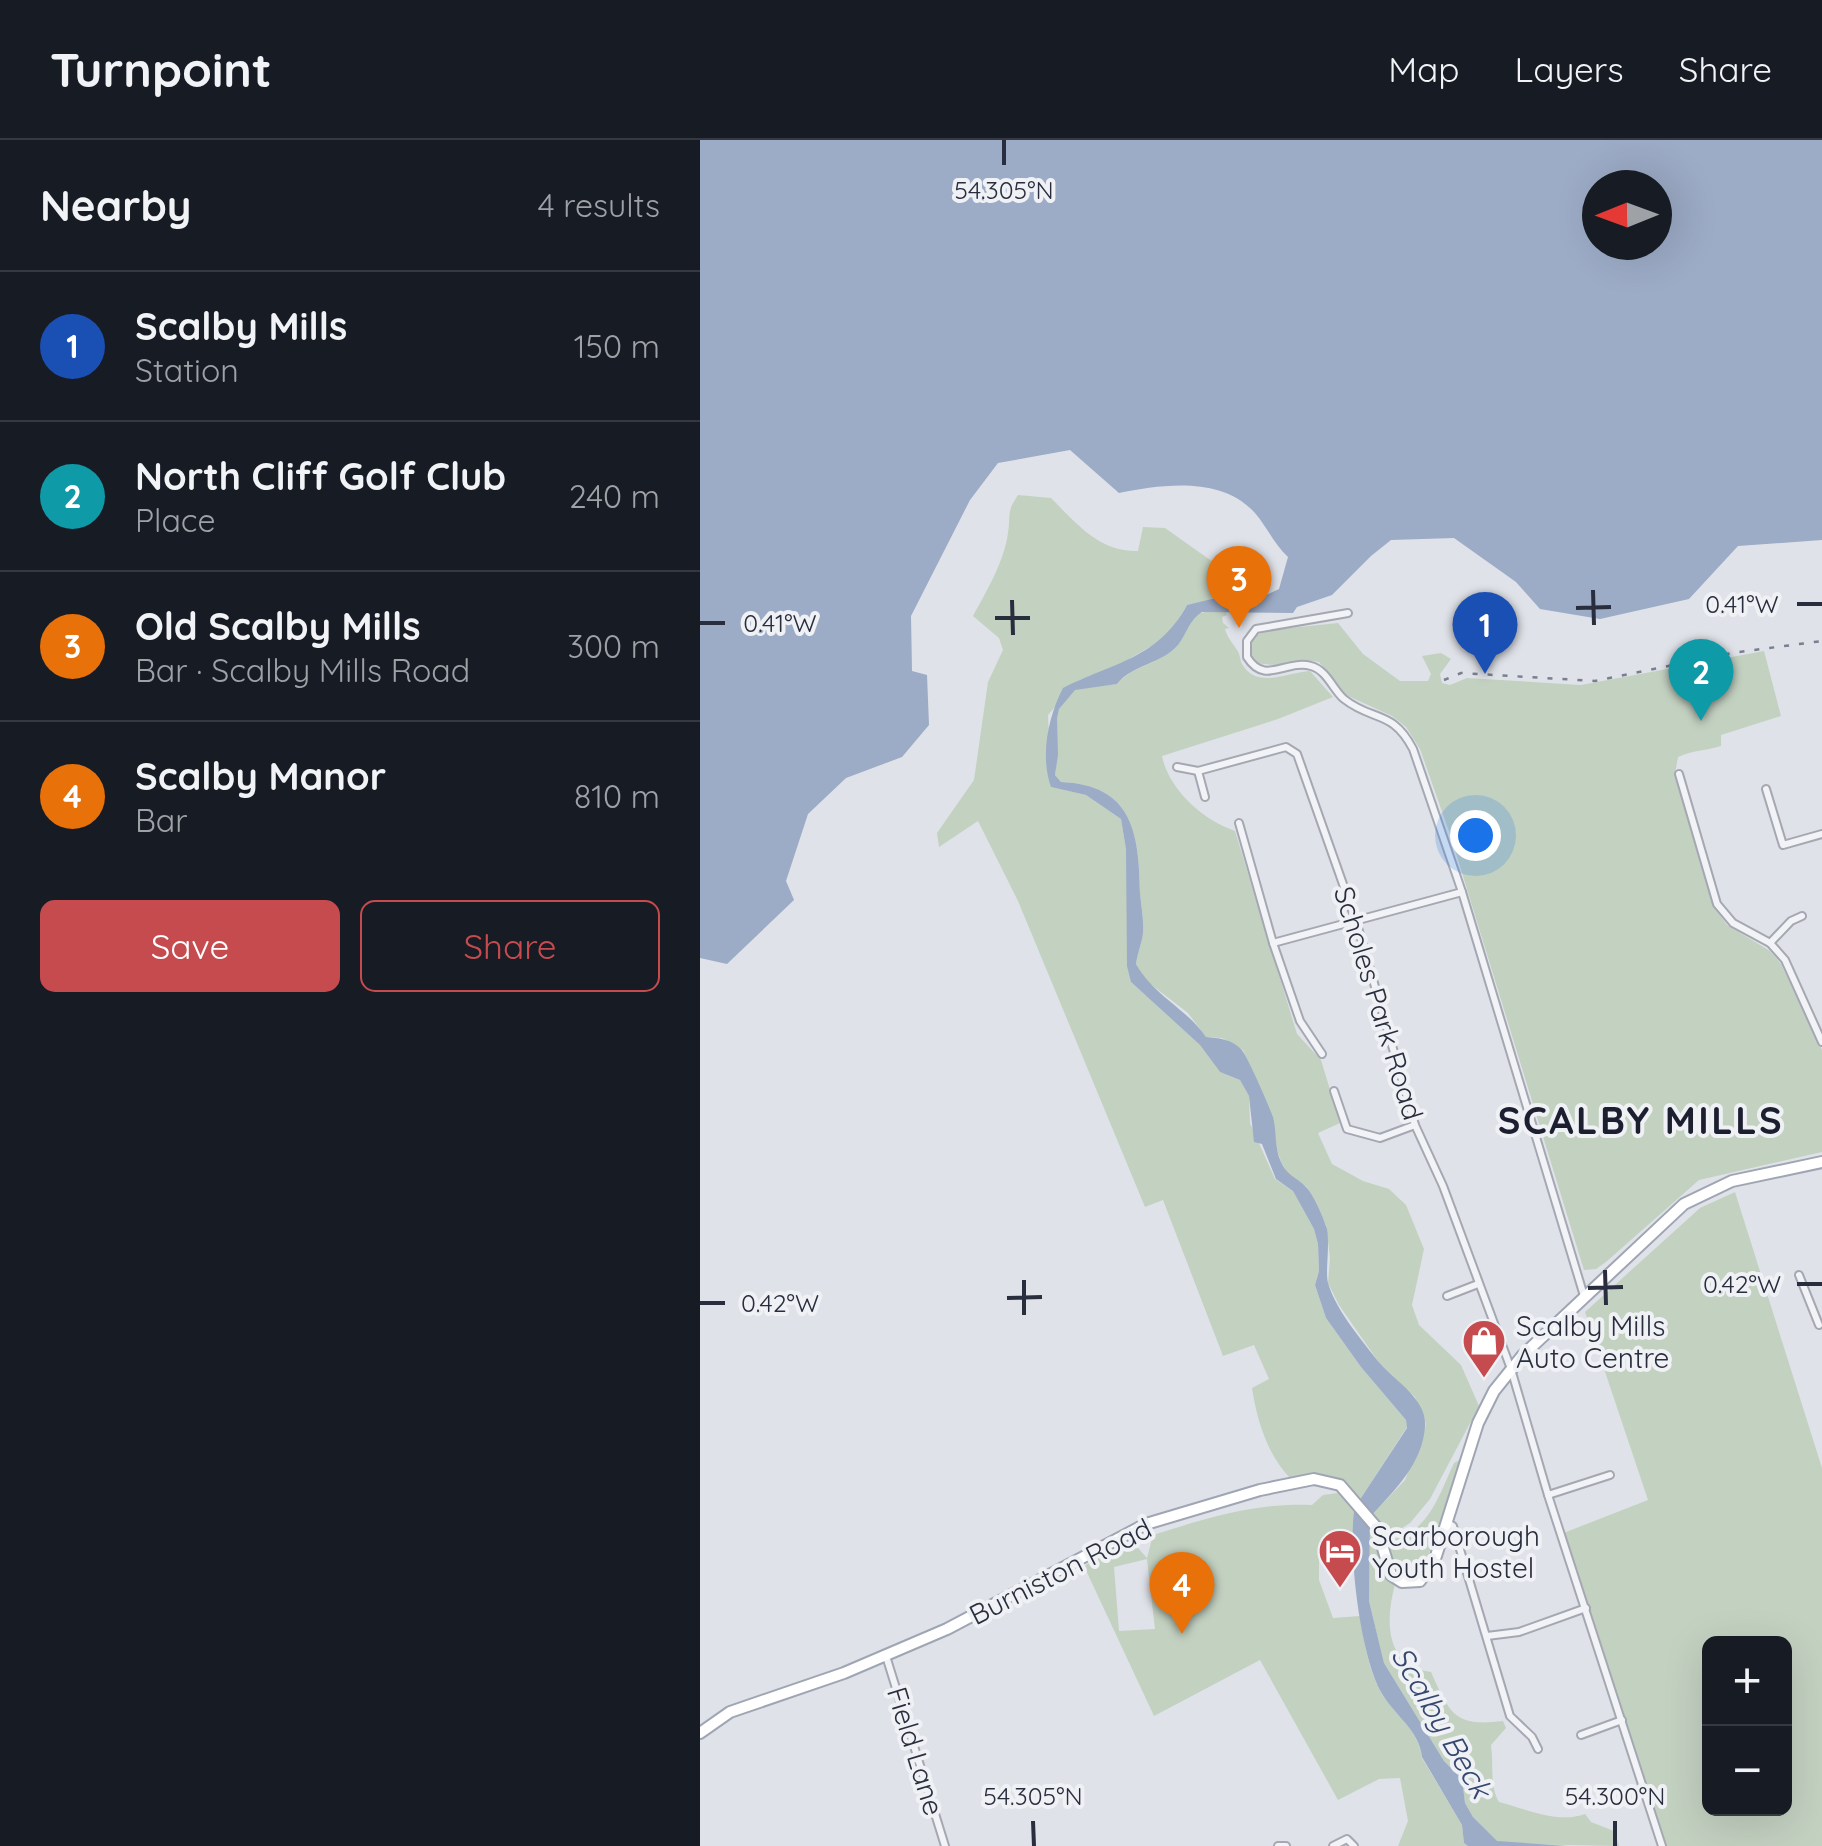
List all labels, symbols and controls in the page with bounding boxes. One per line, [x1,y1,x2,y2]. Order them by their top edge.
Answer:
text: Turnpoint [50,39,272,99]
text: Map [1388,47,1460,91]
text: Layers [1515,47,1624,91]
text: Share [1679,47,1772,91]
north arrow [1582,170,1672,260]
text: 54.305°N [954,174,1054,205]
text: Nearby [40,179,191,232]
text: 4 results [538,185,660,225]
text: Scalby Mills [135,302,347,350]
text: 1 [66,326,79,366]
text: 150 m [574,326,660,366]
text: Station [135,350,239,390]
text: North Cliff Golf Club [135,452,506,500]
text: 2 [63,476,82,516]
text: 240 m [569,476,660,516]
text: Place [135,500,215,540]
pin: 3 [1206,546,1272,628]
text: 0.41°W [1705,588,1779,619]
pin: 1 [1452,592,1518,674]
text: Old Scalby Mills [135,602,421,650]
text: 0.41°W [743,607,817,638]
text: 3 [64,626,81,666]
text: 300 m [567,626,660,666]
pin: 2 [1668,638,1734,721]
text: Bar · Scalby Mills Road [135,650,470,690]
text: Scalby Manor [135,752,386,800]
text: 4 [63,776,82,816]
text: 810 m [574,776,660,816]
text: Bar [135,800,188,840]
your location [1450,810,1501,861]
street label: Scholes Park Road [1327,882,1431,1124]
button: Save [40,900,340,992]
button: Share [360,900,660,992]
district label: SCALBY MILLS [1498,1096,1784,1144]
text: 0.42°W [1703,1268,1781,1299]
text: 0.42°W [741,1287,819,1318]
place label: Scalby Mills Auto Centre [1516,1308,1669,1375]
shop icon: Scalby Mills Auto Centre [1461,1318,1507,1379]
street label: Burniston Road [963,1510,1157,1632]
place label: Scarborough Youth Hostel [1372,1518,1540,1585]
hotel icon: Scarborough Youth Hostel [1317,1528,1363,1589]
pin: 4 [1150,1552,1214,1634]
map controls [1702,1636,1792,1816]
button: + [1702,1636,1792,1726]
water label: Scalby Beck [1383,1639,1502,1807]
street label: Field Lane [880,1683,952,1819]
button: − [1702,1726,1792,1816]
text: 54.305°N [983,1780,1083,1811]
text: 54.300°N [1565,1780,1665,1811]

